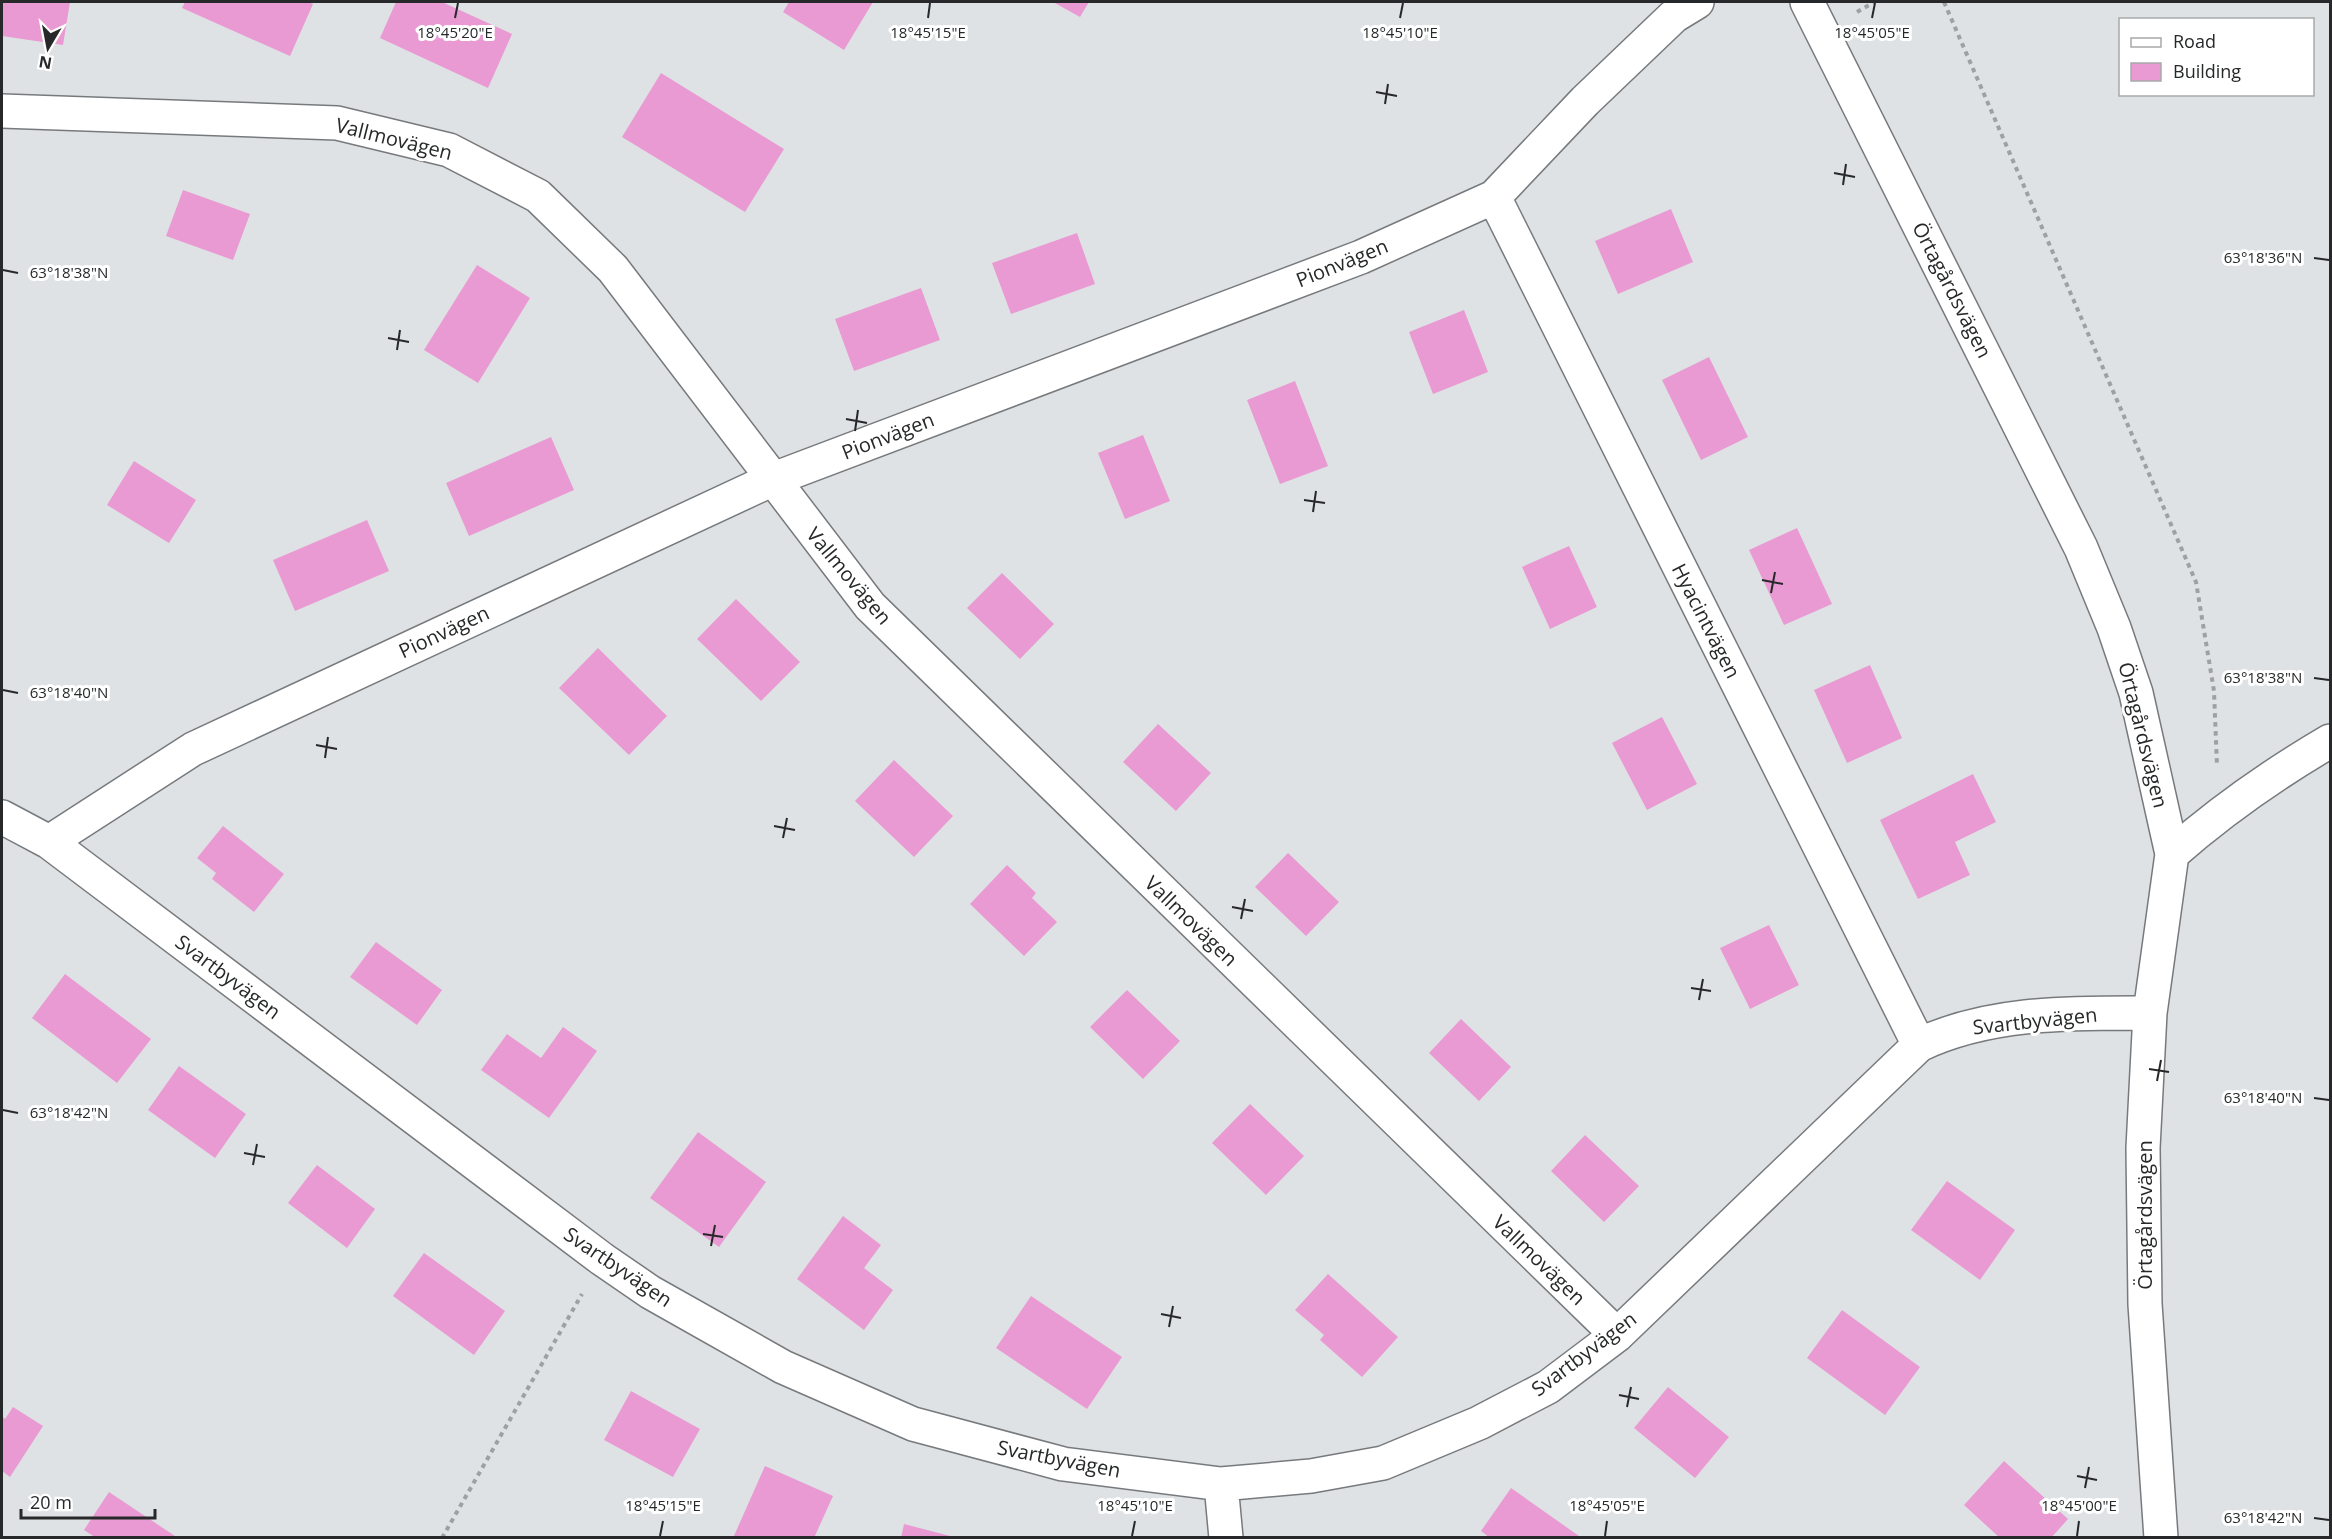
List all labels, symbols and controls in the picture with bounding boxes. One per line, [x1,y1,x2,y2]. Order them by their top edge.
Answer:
north arrow [18,18,78,78]
legend [2119,18,2314,96]
text: 18°45'20"E [417,22,493,42]
text: 18°45'15"E [890,22,966,42]
text: 18°45'10"E [1362,22,1438,42]
text: 18°45'05"E [1834,22,1910,42]
text: Road [2173,29,2216,53]
text: N [37,51,54,75]
text: Building [2173,59,2241,83]
street label: Vallmovägen [333,111,455,166]
street label: Örtagårdsvägen [1907,217,1998,362]
street label: Pionvägen [1292,232,1392,293]
text: 63°18'36"N [2224,247,2302,267]
text: 63°18'38"N [30,262,108,282]
street label: Pionvägen [838,406,938,465]
street label: Vallmovägen [801,521,898,630]
street label: Hyacintvägen [1666,559,1747,683]
street label: Pionvägen [394,599,493,664]
street label: Örtagårdsvägen [2112,659,2175,811]
text: 63°18'38"N [2224,667,2302,687]
text: 63°18'40"N [30,682,108,702]
street label: Vallmovägen [1139,870,1244,972]
street label: Svartbyvägen [170,928,286,1025]
street label: Svartbyvägen [1971,1001,2099,1040]
text: 63°18'40"N [2224,1087,2302,1107]
text: 63°18'42"N [30,1102,108,1122]
street label: Örtagårdsvägen [2131,1140,2158,1290]
street label: Vallmovägen [1487,1209,1592,1311]
street label: Svartbyvägen [559,1220,678,1313]
street label: Svartbyvägen [1526,1305,1642,1402]
street label: Svartbyvägen [995,1433,1123,1484]
scale bar [21,1482,154,1520]
text: 20 m [30,1490,72,1514]
text: 18°45'15"E [625,1495,701,1515]
text: 18°45'10"E [1097,1495,1173,1515]
text: 18°45'05"E [1569,1495,1645,1515]
text: 18°45'00"E [2041,1495,2117,1515]
text: 63°18'42"N [2224,1507,2302,1527]

